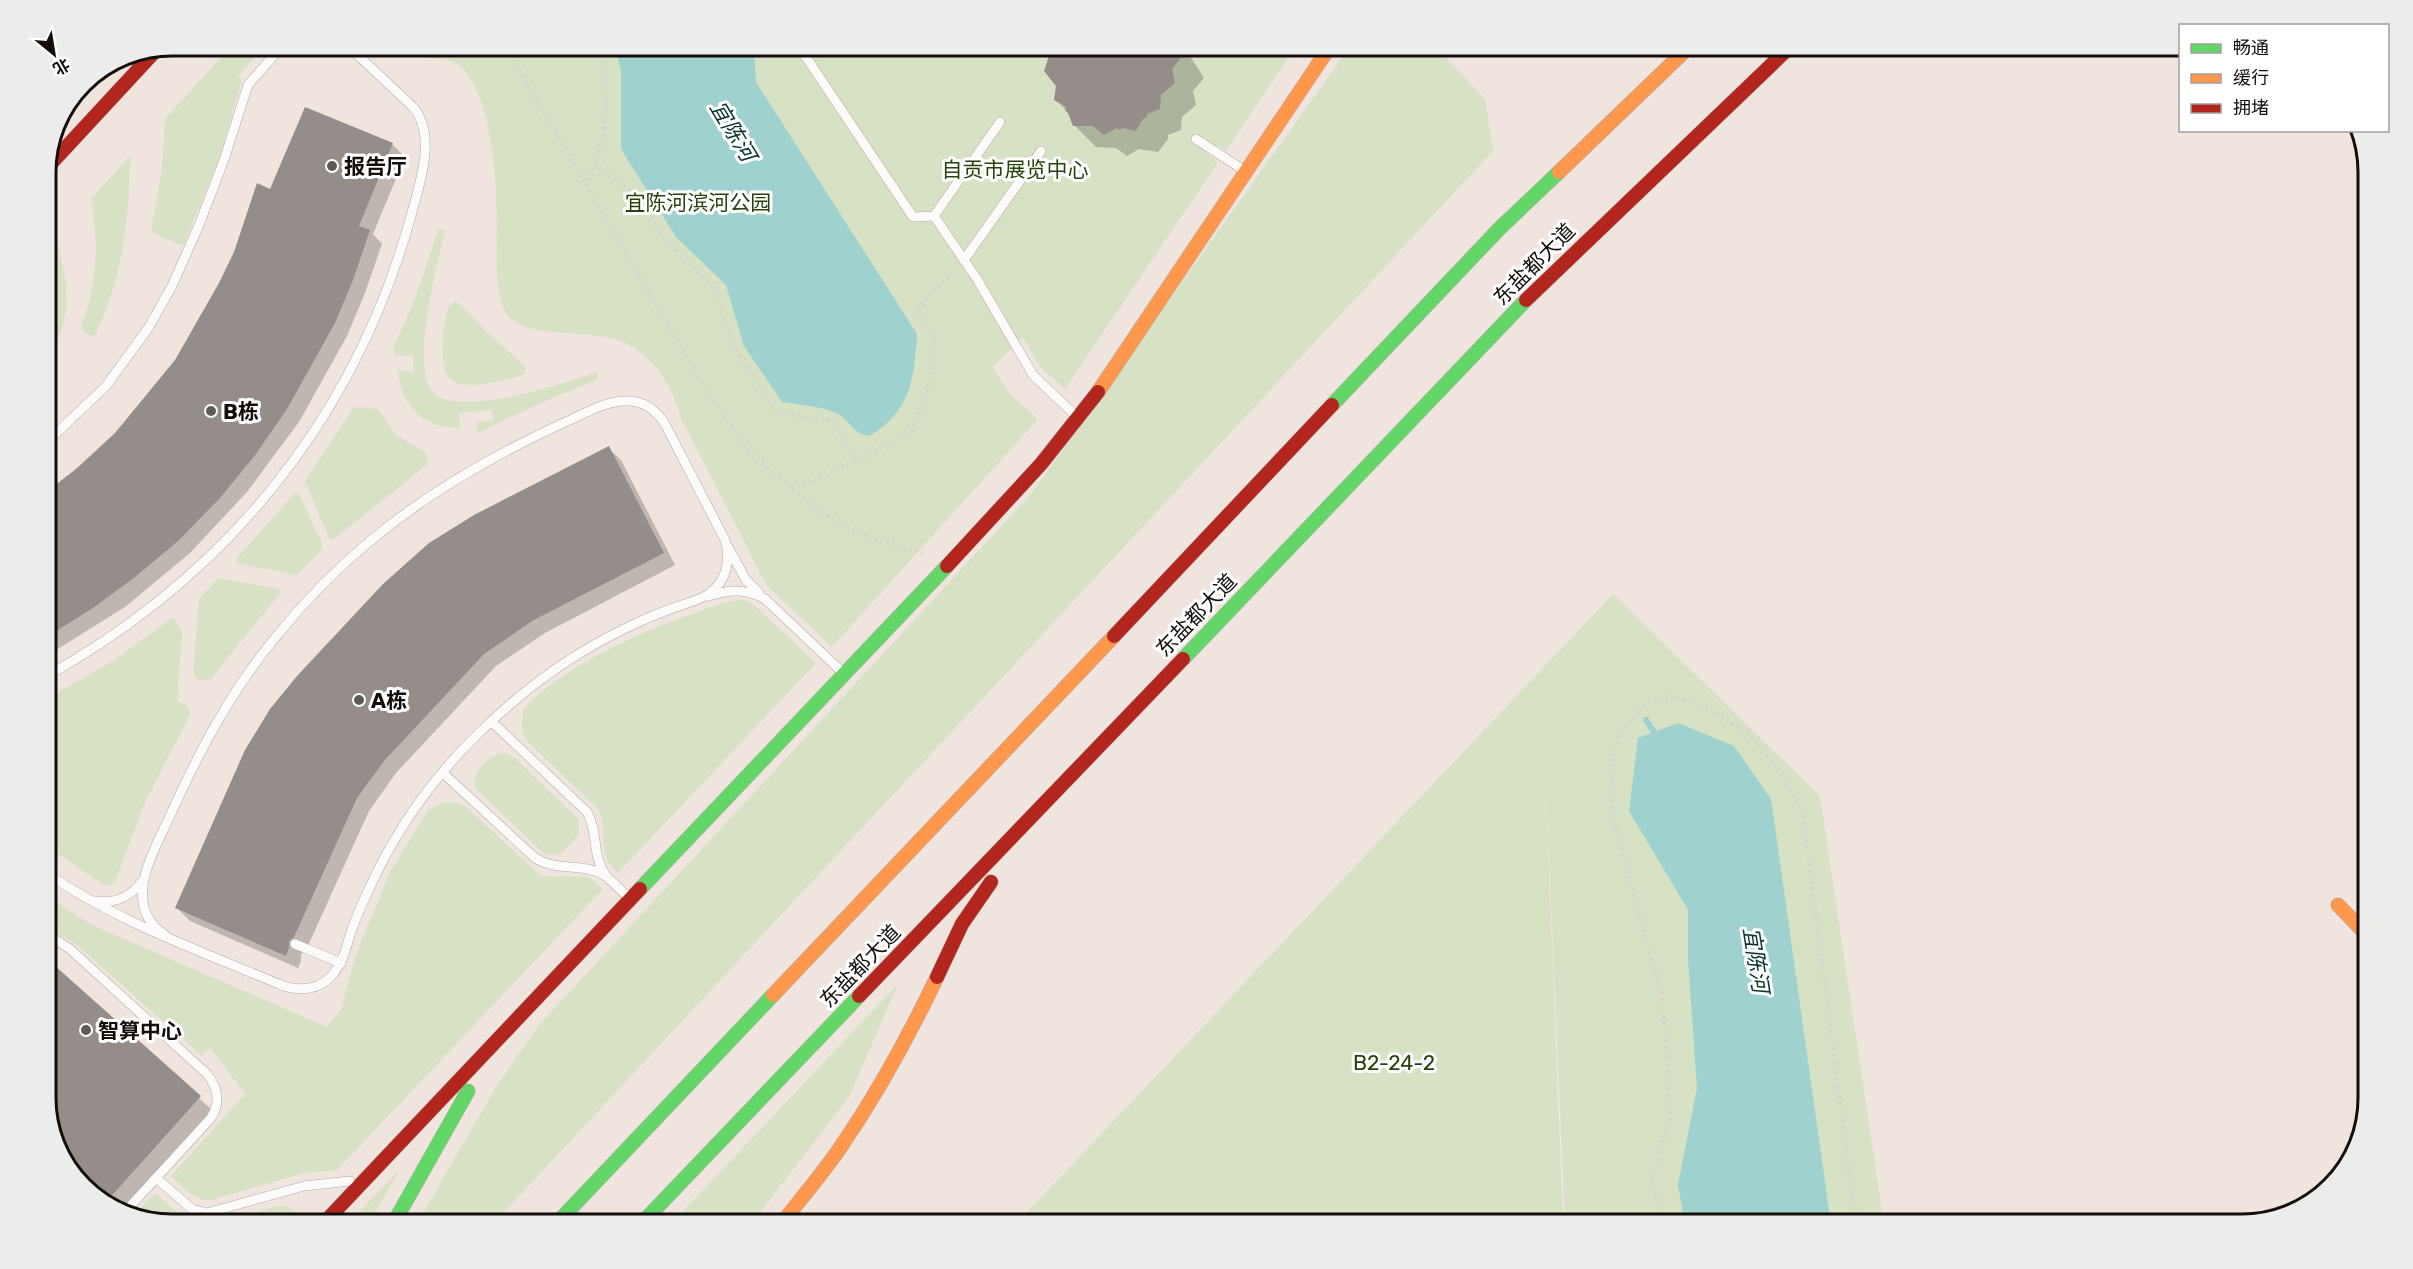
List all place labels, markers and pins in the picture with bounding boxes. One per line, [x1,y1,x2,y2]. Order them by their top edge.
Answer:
place label: 报告厅 [344,154,407,179]
marker: 报告厅 [325,159,339,173]
place label: B栋 [223,399,259,424]
marker: B栋 [204,404,218,418]
place label: A栋 [371,688,407,713]
marker: A栋 [352,693,366,707]
place label: 智算中心 [98,1018,182,1043]
marker: 智算中心 [79,1023,93,1037]

